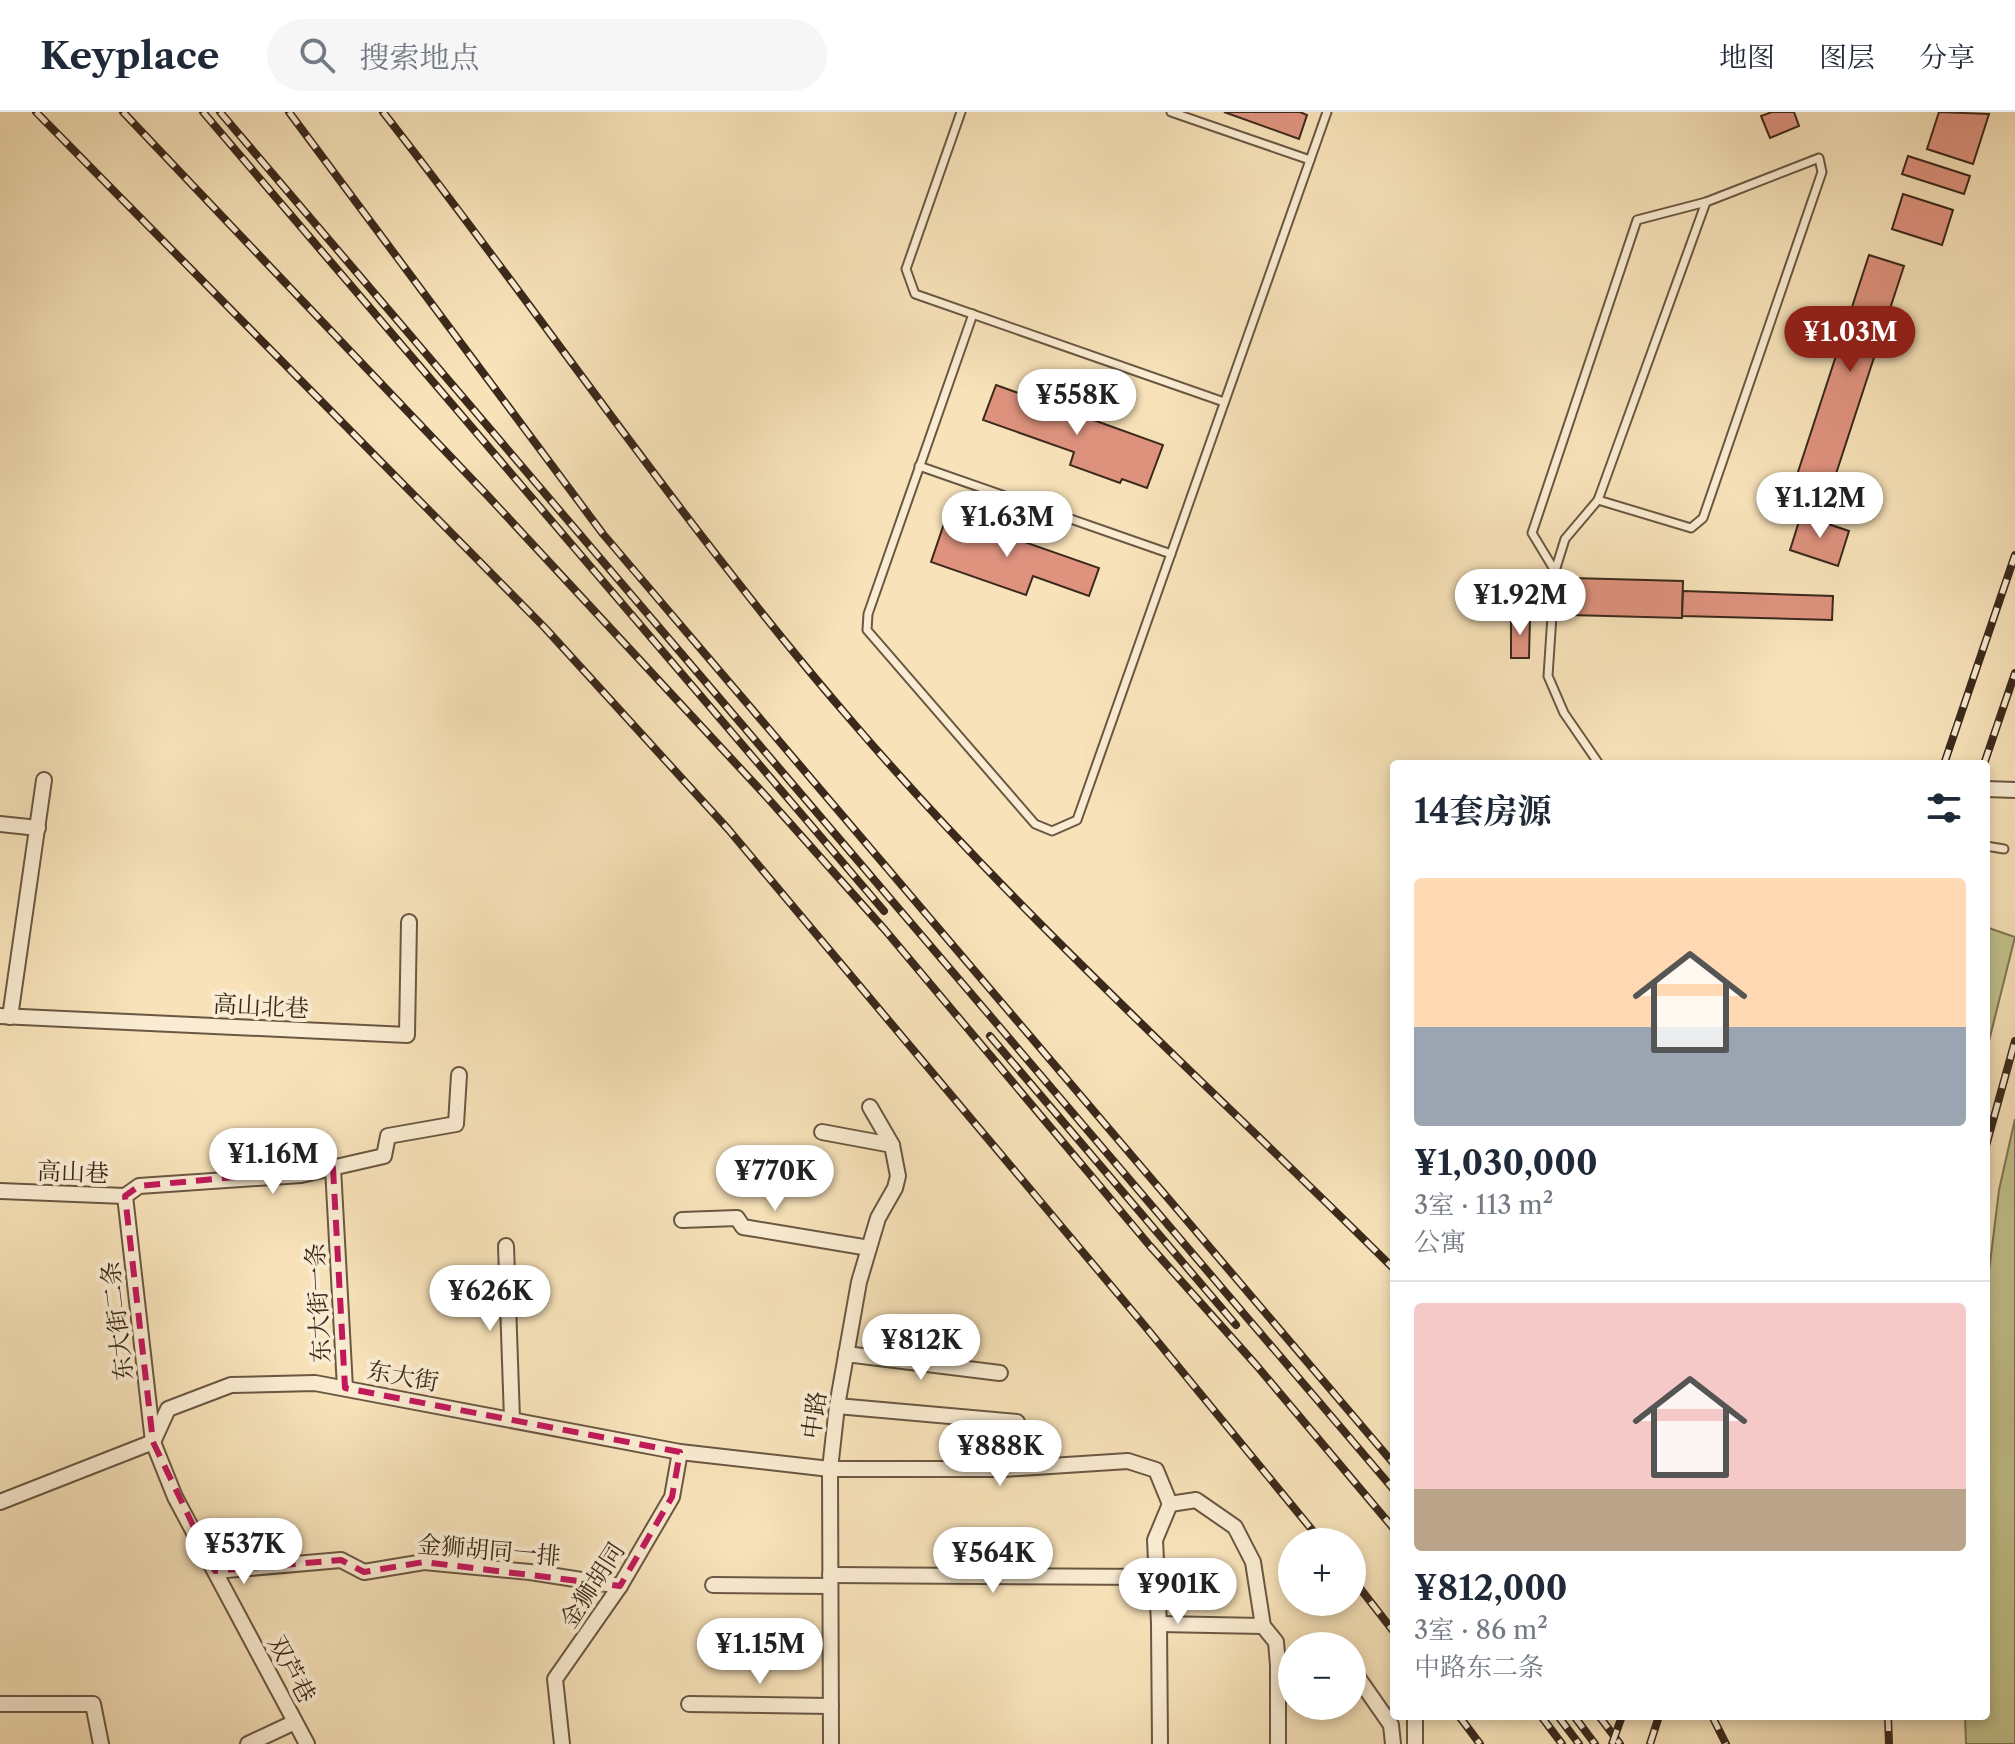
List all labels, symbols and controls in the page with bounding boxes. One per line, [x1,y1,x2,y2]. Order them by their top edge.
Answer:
search box [267,19,827,91]
text: Keyplace [40,32,219,79]
icon: search [295,33,339,77]
text: 搜索地点 [359,39,479,76]
text: 地图 [1719,40,1775,74]
text: 图层 [1819,40,1875,74]
text: 分享 [1919,40,1975,74]
pin: ¥1.03M [1785,306,1915,374]
text: ¥1.03M [1802,316,1898,348]
pin: ¥558K [1021,369,1133,437]
text: ¥558K [1035,379,1119,411]
pin: ¥1.12M [1755,472,1885,540]
text: ¥1.12M [1774,482,1866,514]
pin: ¥1.63M [942,491,1072,559]
text: ¥1.63M [960,501,1054,533]
pin: ¥1.92M [1455,569,1585,637]
text: ¥1.92M [1473,579,1567,611]
icon: filters [1922,786,1966,830]
text: 14套房源 [1414,790,1551,832]
icon: home [1618,930,1762,1074]
street label: 高山北巷 [212,989,310,1023]
pin: ¥1.16M [208,1128,338,1196]
text: ¥1.16M [227,1138,319,1170]
text: ¥1,030,000 [1414,1142,1598,1184]
pin: ¥770K [719,1145,831,1213]
text: ¥770K [734,1155,816,1187]
street label: 高山巷 [37,1156,109,1188]
text: 3室 · 113 m² [1414,1189,1553,1221]
text: 公寓 [1414,1226,1466,1258]
street label: 东大街一条 [300,1242,336,1364]
street label: 东大街二条 [95,1260,139,1382]
pin: ¥626K [434,1265,546,1333]
text: ¥626K [447,1275,533,1307]
pin: ¥812K [865,1314,977,1382]
text: ¥812K [880,1324,962,1356]
street label: 东大街 [365,1355,441,1397]
icon: home [1618,1355,1762,1499]
street label: 中路 [796,1389,832,1441]
pin: ¥888K [944,1420,1056,1488]
text: ¥888K [957,1430,1043,1462]
pin: ¥537K [188,1518,300,1586]
pin: ¥564K [937,1527,1049,1595]
text: ¥537K [203,1528,285,1560]
map controls [1278,1528,1366,1720]
button: + [1278,1528,1366,1616]
street label: 金狮胡同一排 [416,1529,562,1571]
street label: 金狮胡同 [554,1537,630,1633]
text: ¥564K [951,1537,1035,1569]
pin: ¥901K [1122,1558,1234,1626]
text: ¥812,000 [1414,1567,1568,1609]
text: ¥901K [1137,1568,1219,1600]
text: 3室 · 86 m² [1414,1614,1548,1646]
pin: ¥1.15M [695,1618,825,1686]
text: ¥1.15M [715,1628,805,1660]
street label: 双芦巷 [262,1630,322,1708]
button: − [1278,1632,1366,1720]
text: 中路东二条 [1414,1651,1544,1683]

